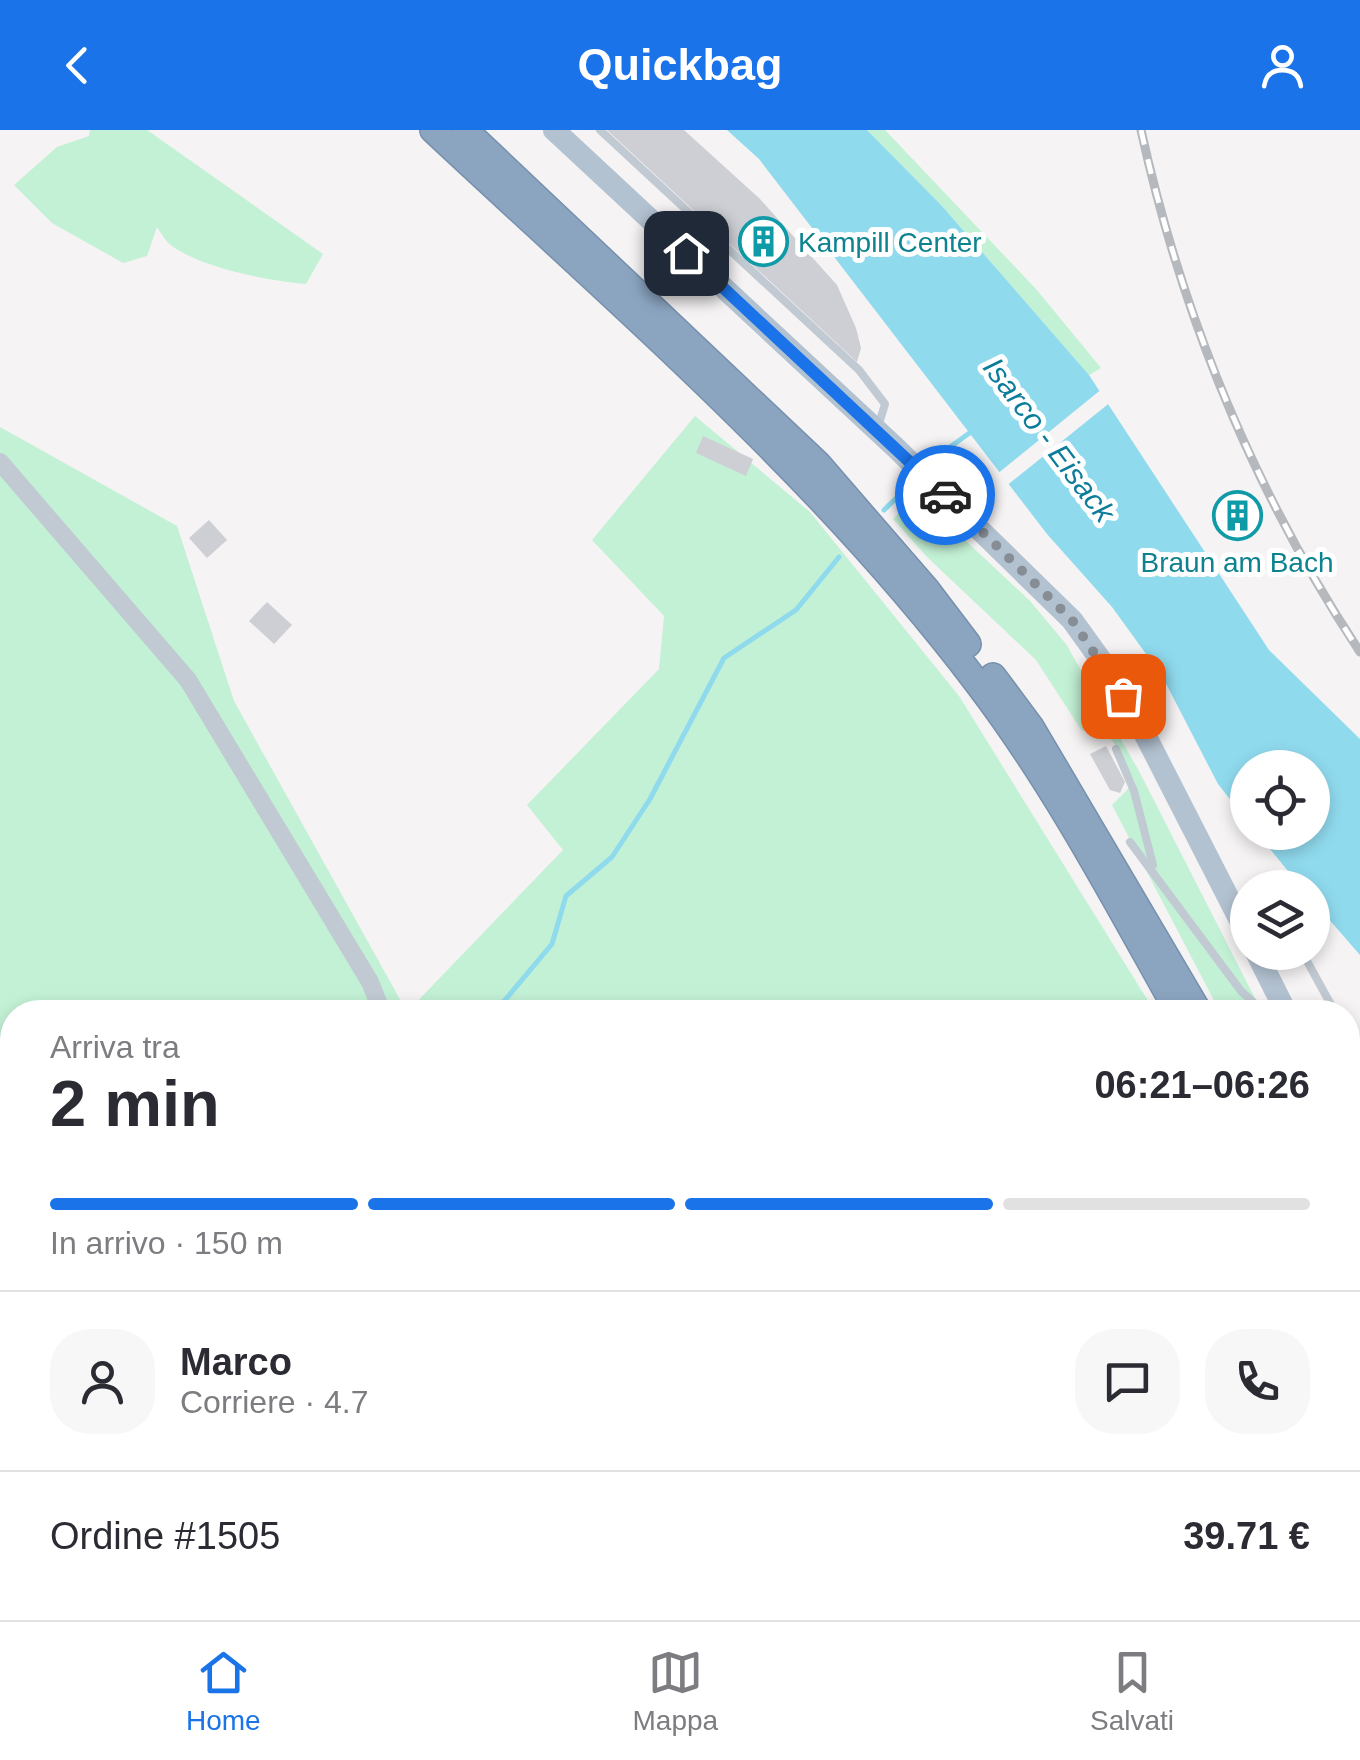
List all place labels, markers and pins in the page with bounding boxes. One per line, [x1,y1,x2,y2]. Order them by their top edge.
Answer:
pin [644,211,729,296]
building icon: Kampill Center [737,216,789,268]
place label: Kampill Center [798,227,982,258]
building icon: Braun am Bach [1211,489,1263,541]
place label: Braun am Bach [1141,547,1334,578]
pin [1081,654,1166,739]

